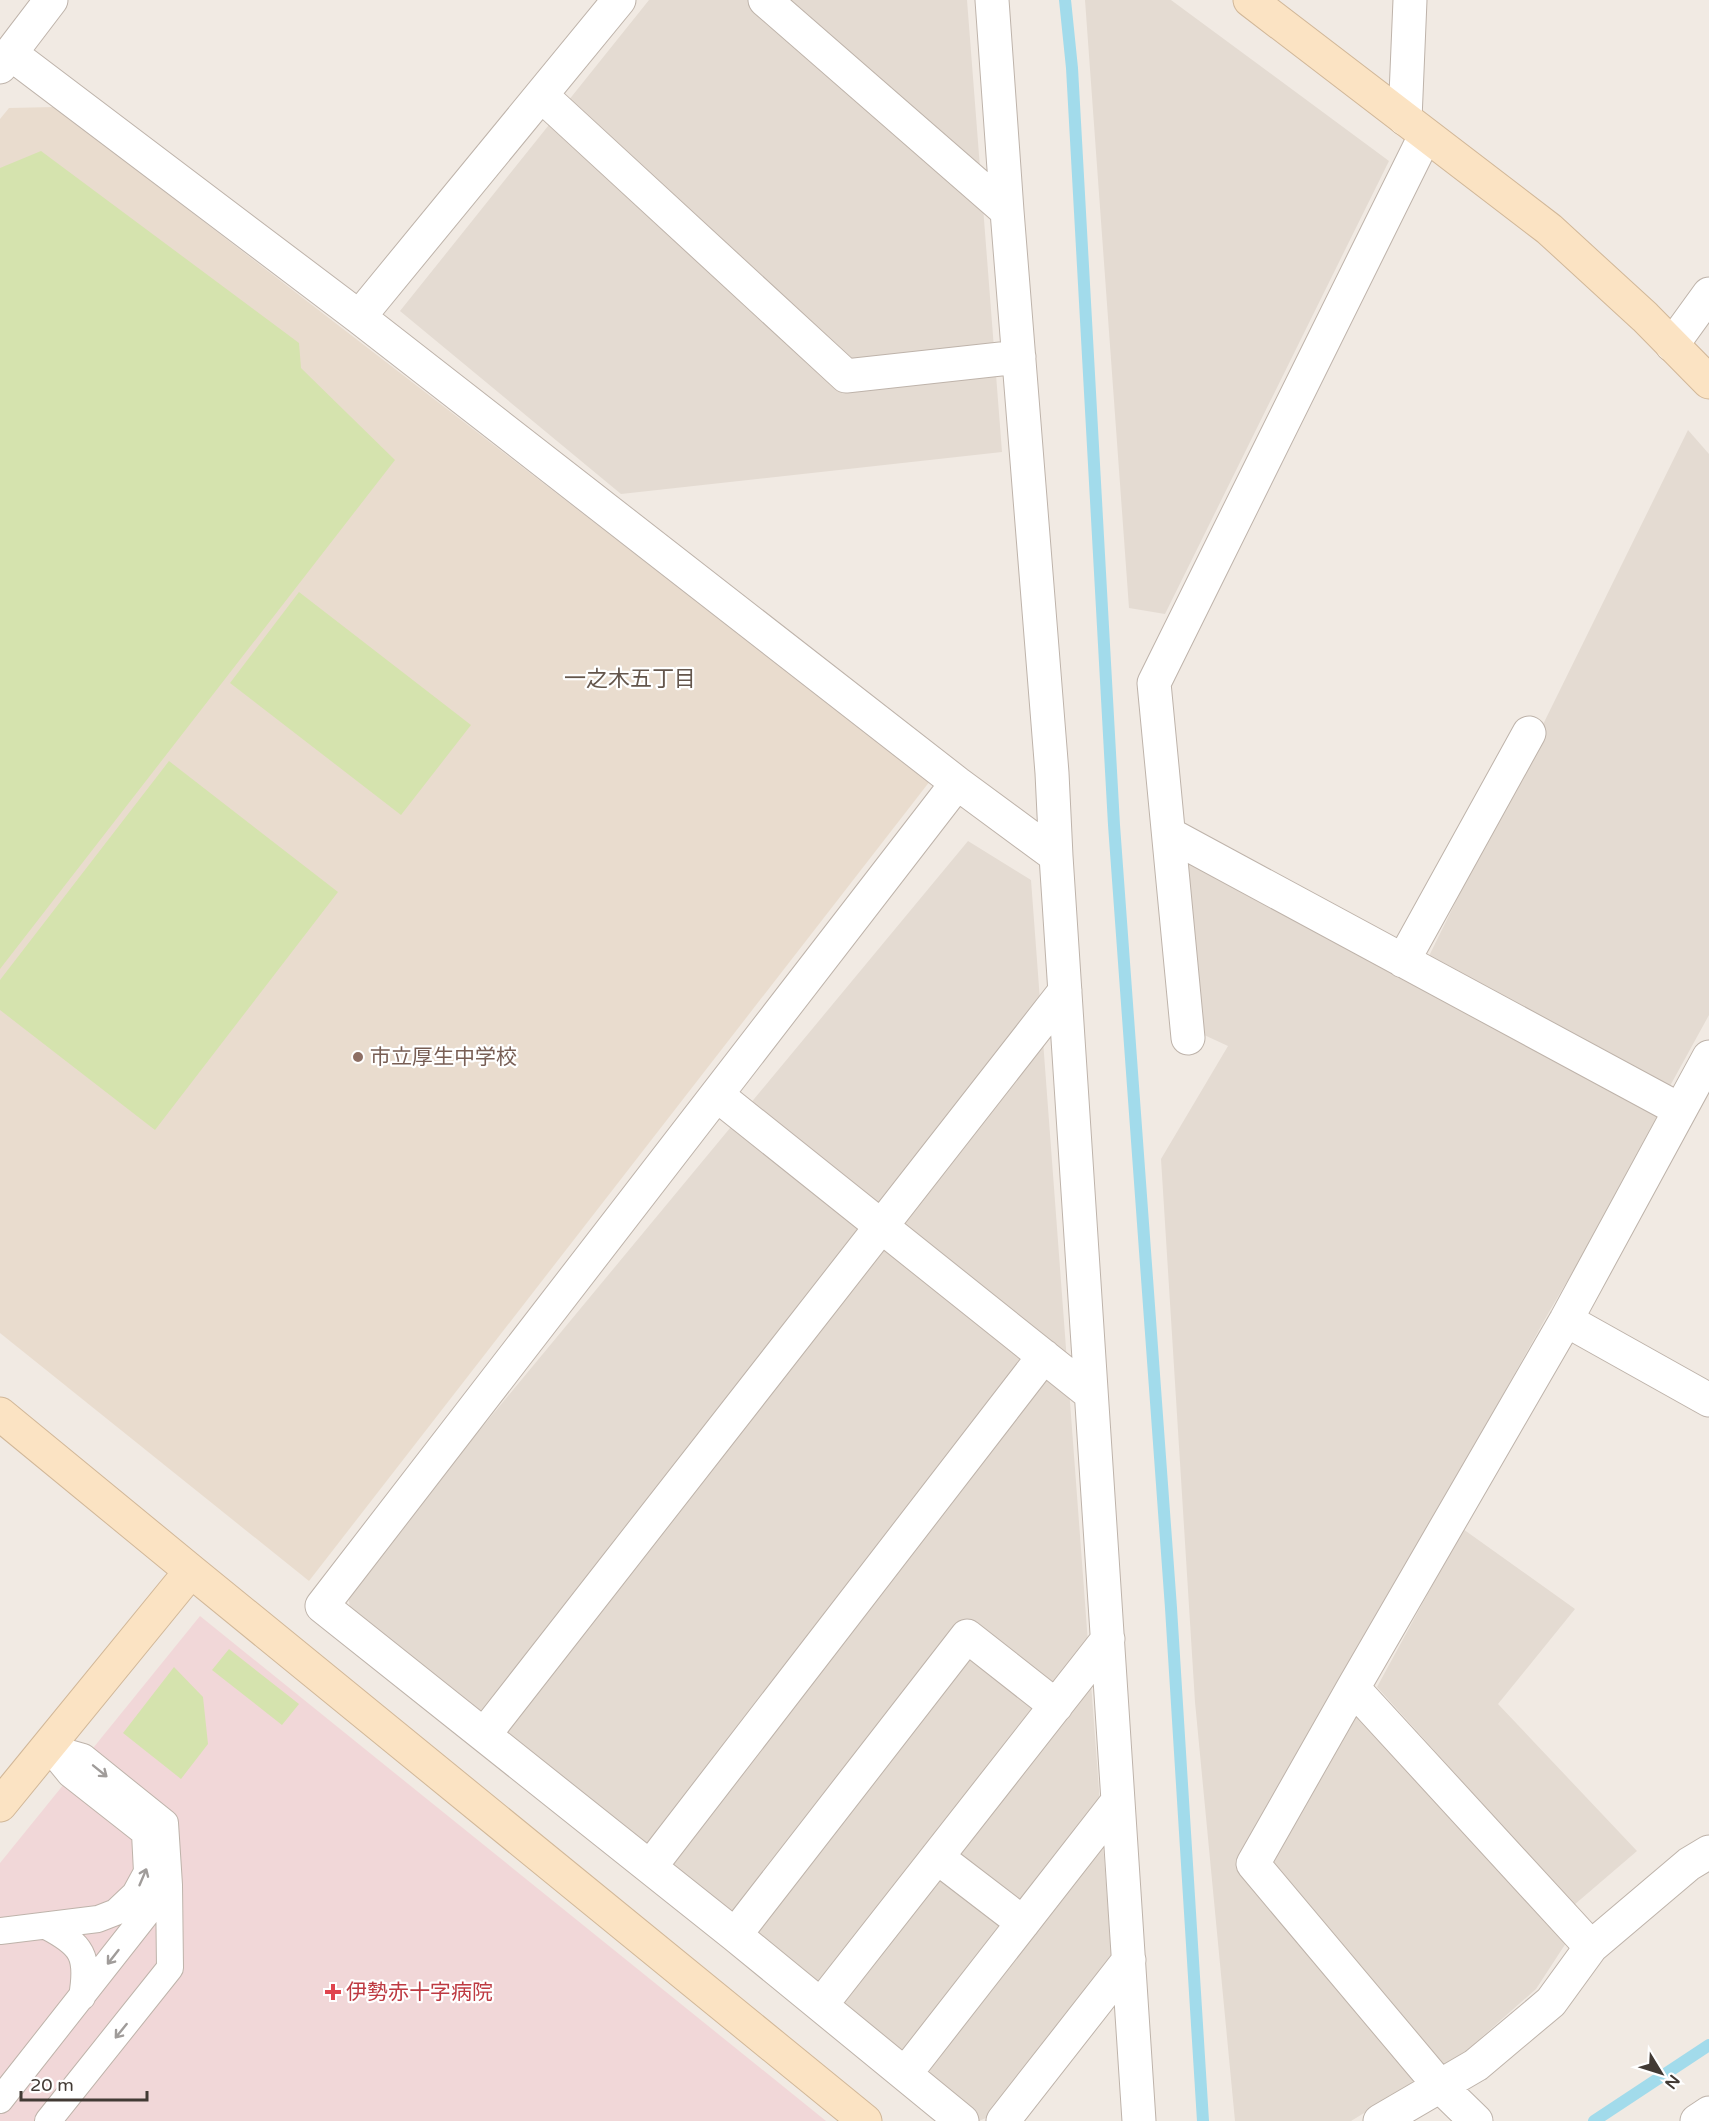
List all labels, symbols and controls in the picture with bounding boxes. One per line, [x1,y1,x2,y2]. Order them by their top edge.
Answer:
district label: 一之木五丁目 [564,666,696,692]
place label: 市立厚生中学校 [370,1045,517,1070]
marker: 市立厚生中学校 [351,1050,365,1064]
one-way arrow [92,1764,108,1777]
one-way arrow [138,1868,149,1886]
one-way arrow [106,1949,119,1965]
place label: 伊勢赤十字病院 [346,1980,493,2005]
marker: 伊勢赤十字病院 [324,1983,342,2001]
one-way arrow [114,2023,127,2039]
north arrow [1631,2043,1691,2103]
scale bar [21,2064,147,2102]
text: N [1660,2070,1684,2093]
text: 20 m [30,2074,74,2096]

